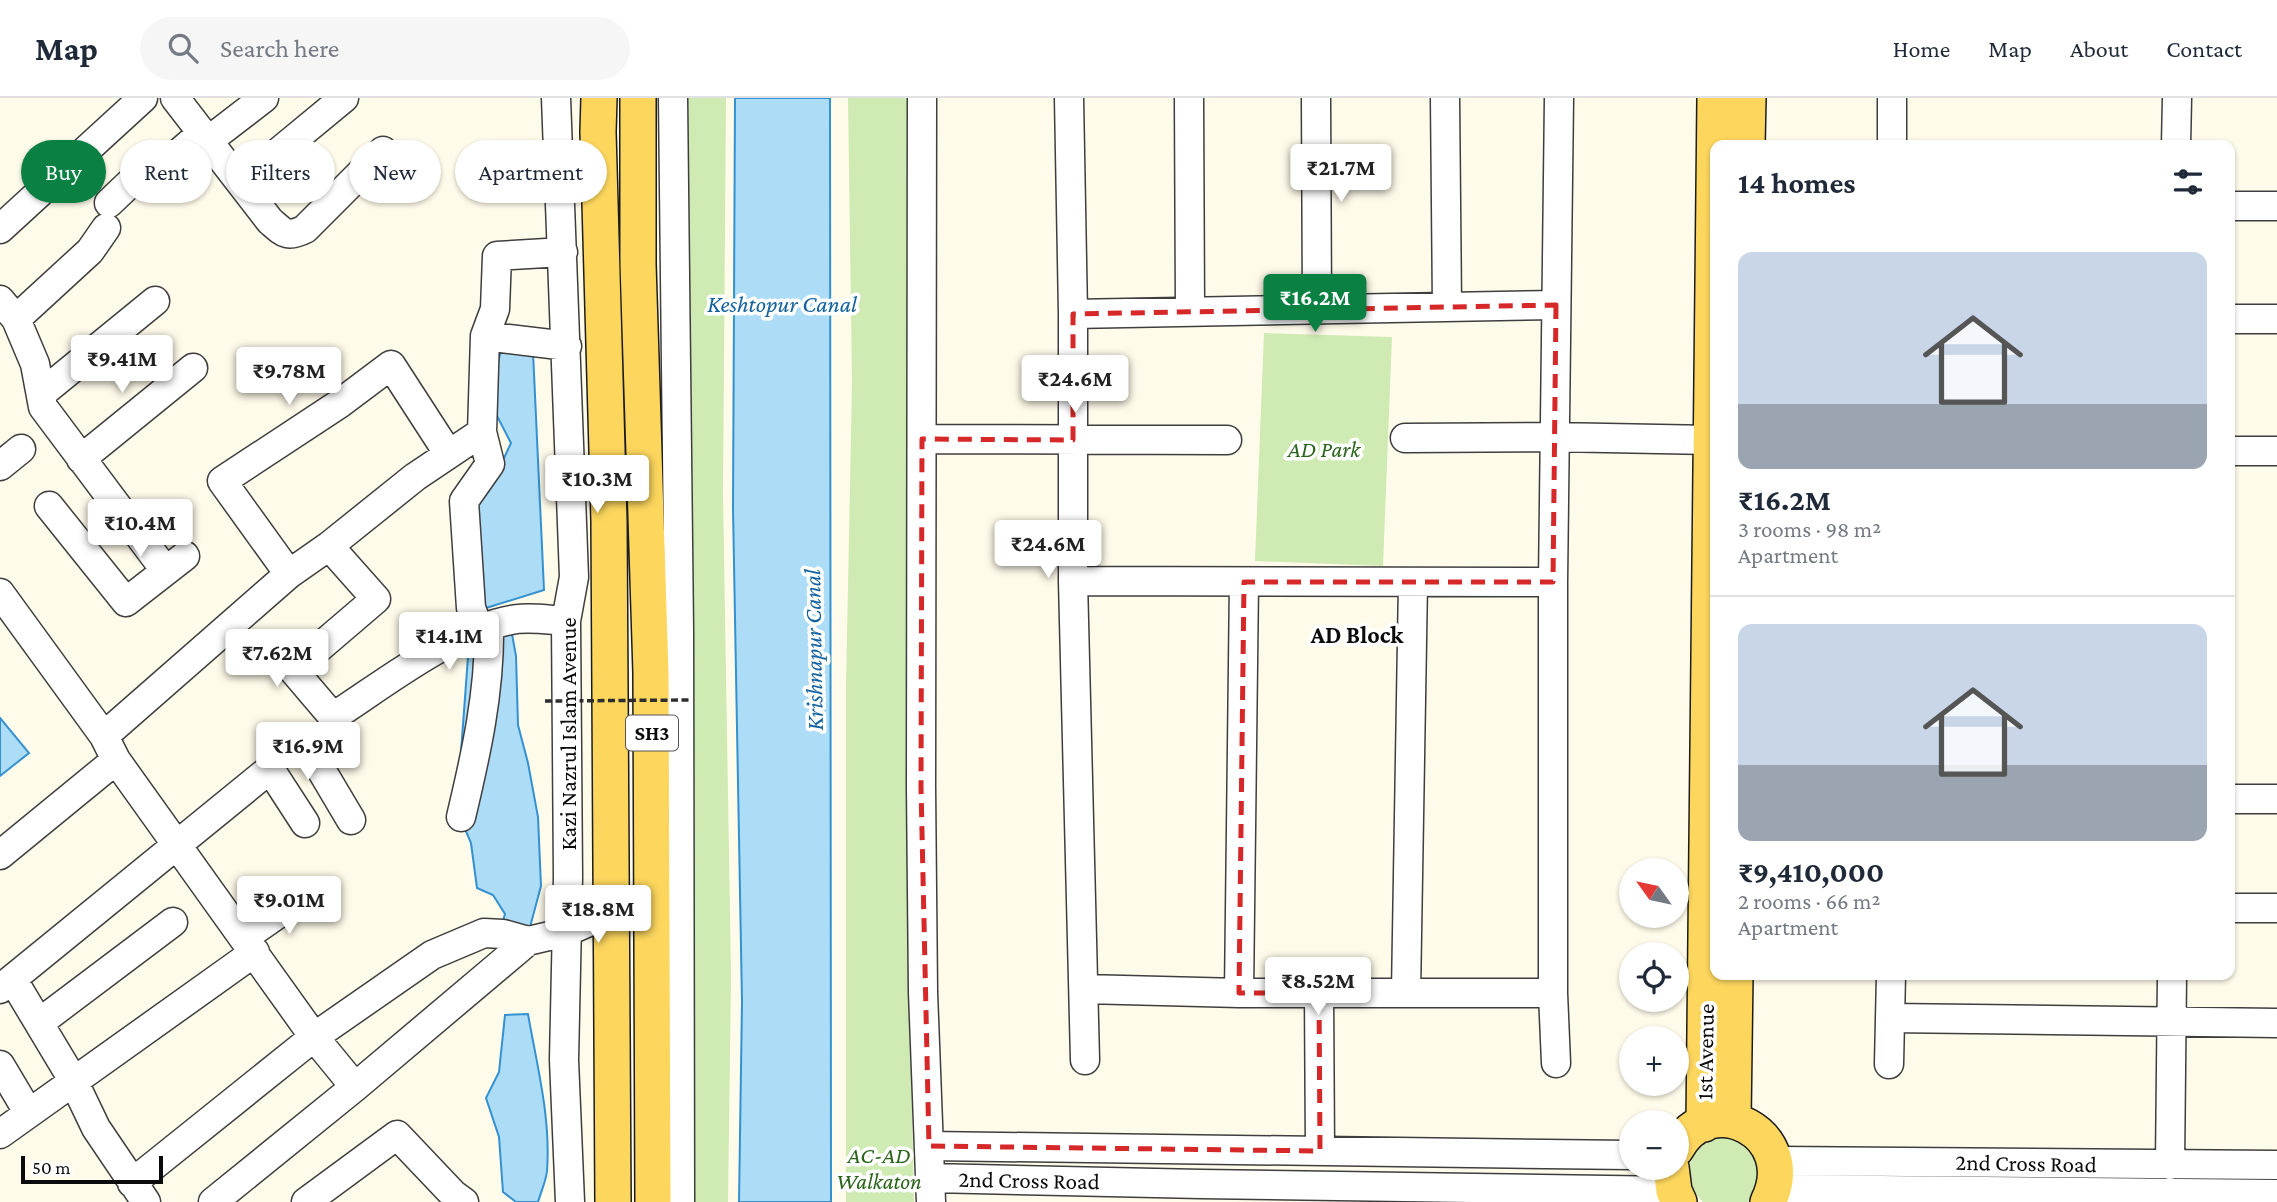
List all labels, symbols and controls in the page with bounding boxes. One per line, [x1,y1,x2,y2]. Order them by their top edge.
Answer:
search box [140,17,630,80]
icon: search [164,29,202,67]
text: Map [35,30,98,67]
text: Search here [220,34,339,63]
text: Home [1893,35,1950,62]
text: Map [1988,35,2032,62]
text: About [2070,35,2128,62]
text: Contact [2166,35,2242,62]
chip: Buy [21,140,106,203]
chip: Rent [120,140,212,203]
chip: Filters [226,140,335,203]
chip: New [349,140,441,203]
chip: Apartment [455,140,607,203]
pin: ₹21.7M [1284,144,1398,204]
text: ₹21.7M [1306,154,1376,180]
icon: filters [2169,163,2207,201]
text: 14 homes [1738,166,1856,199]
pin: ₹16.2M [1258,274,1372,334]
text: ₹16.2M [1279,284,1351,310]
water label: Keshtopur Canal [707,290,858,317]
icon: home [1910,297,2036,423]
pin: ₹9.41M [65,336,179,395]
text: ₹9.41M [87,345,157,371]
pin: ₹9.78M [232,348,346,407]
pin: ₹24.6M [1018,356,1132,415]
text: ₹9.78M [252,357,326,383]
text: ₹24.6M [1038,365,1112,391]
park label: AD Park [1287,436,1361,462]
pin: ₹10.3M [540,456,654,515]
text: ₹10.3M [561,465,633,491]
text: ₹16.2M [1738,483,1831,516]
pin: ₹10.4M [83,500,197,559]
text: ₹10.4M [104,509,176,535]
text: 3 rooms · 98 m² [1738,516,1881,542]
pin: ₹24.6M [991,520,1105,580]
text: ₹24.6M [1011,530,1085,556]
text: Apartment [1738,542,1838,568]
water label: Krishnapur Canal [798,568,828,731]
pin: ₹14.1M [392,612,506,672]
street label: Kazi Nazrul Islam Avenue [555,617,581,851]
district label: AD Block [1310,621,1404,648]
text: ₹14.1M [415,622,483,648]
pin: ₹7.62M [220,630,334,689]
text: ₹7.62M [241,639,313,665]
icon: home [1910,669,2036,795]
road number: SH3 [626,716,678,750]
pin: ₹16.9M [251,722,365,782]
text: ₹16.9M [272,732,344,758]
text: ₹9,410,000 [1738,855,1884,888]
north arrow [1619,858,1689,928]
map controls [1619,858,1689,1180]
pin: ₹9.01M [232,876,346,936]
text: ₹9.01M [253,886,325,912]
pin: ₹18.8M [541,886,655,945]
text: 2 rooms · 66 m² [1738,888,1881,914]
text: ₹18.8M [561,895,635,921]
text: Apartment [1738,914,1838,940]
button: locate [1619,942,1689,1012]
pin: ₹8.52M [1261,958,1375,1017]
text: ₹8.52M [1281,967,1355,993]
street label: 1st Avenue [1691,1004,1719,1100]
button: + [1619,1026,1689,1096]
button: − [1619,1110,1689,1180]
park label: AC-AD Walkaton [836,1142,922,1194]
street label: 2nd Cross Road [1955,1149,2097,1177]
scale bar [21,1153,163,1185]
text: 50 m [32,1157,71,1178]
street label: 2nd Cross Road [958,1166,1100,1194]

